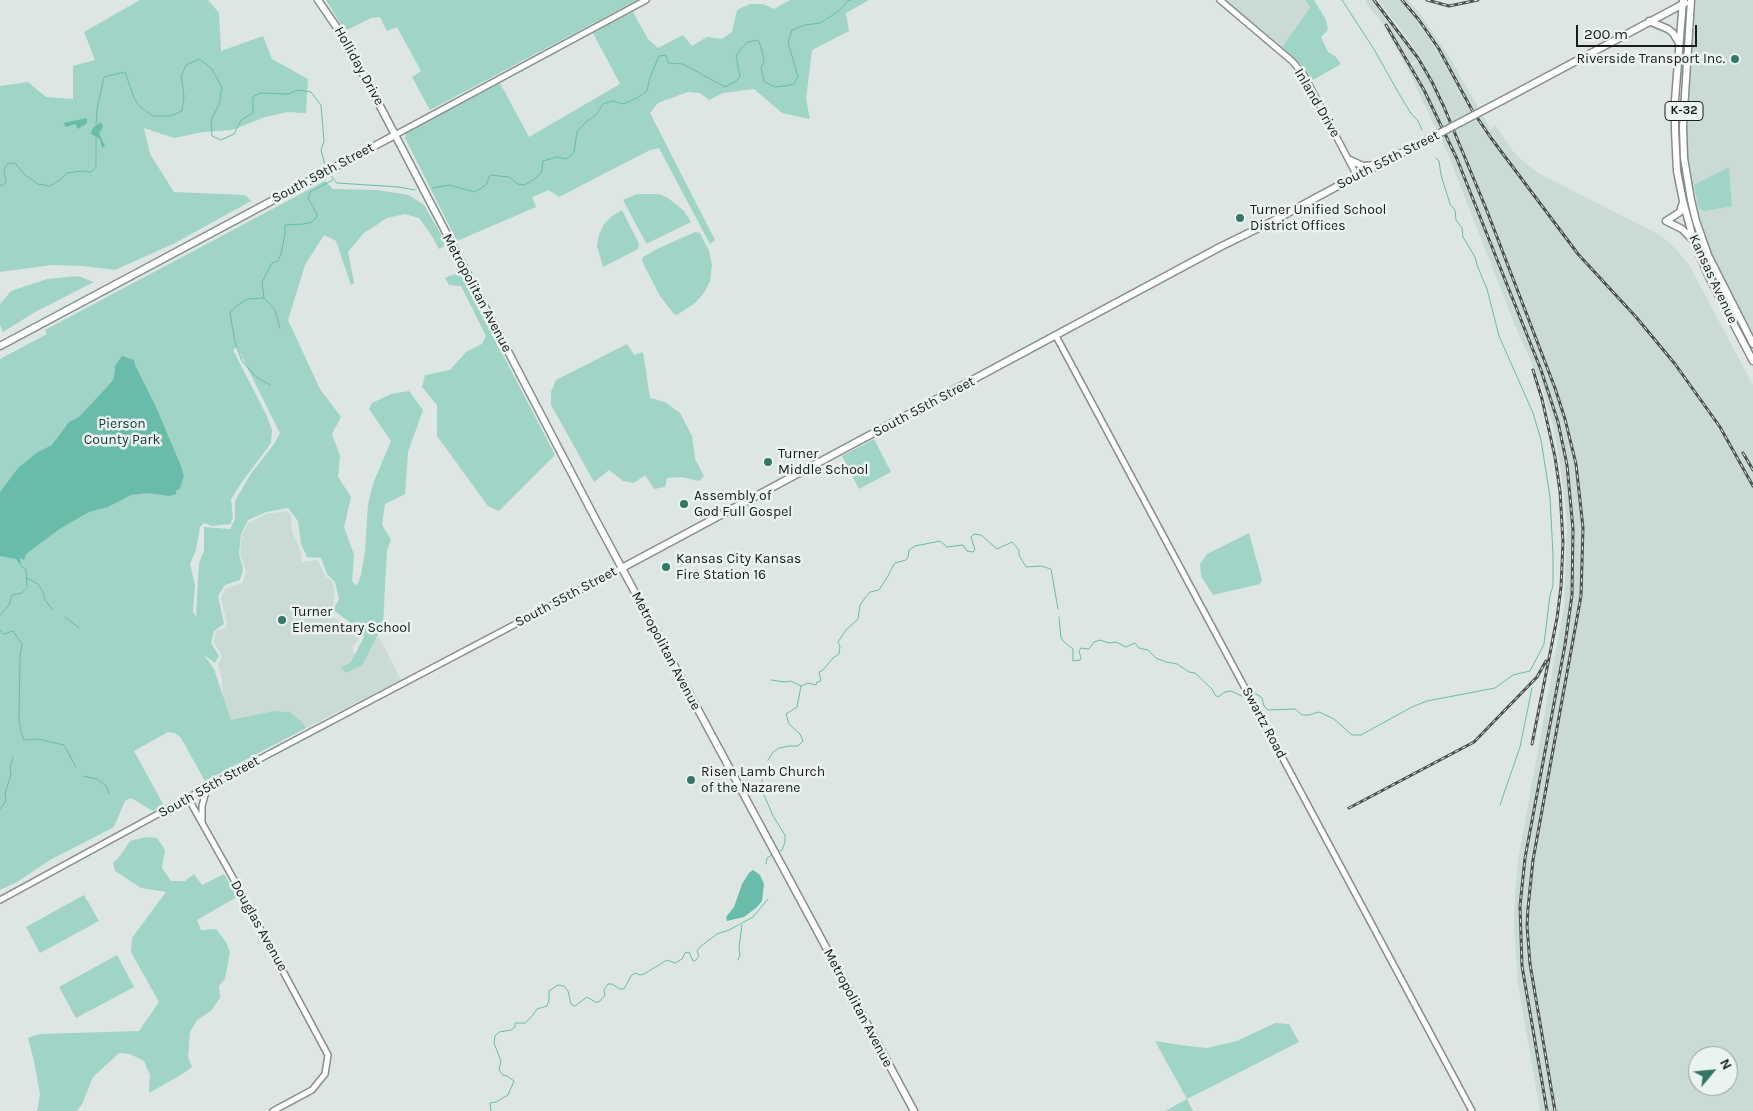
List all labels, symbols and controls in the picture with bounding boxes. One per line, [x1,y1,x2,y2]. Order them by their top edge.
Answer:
scale bar [1578,15,1699,47]
street label: Holliday Drive [330,24,388,108]
text: 200 m [1584,25,1628,43]
place label: Riverside Transport Inc. [1576,51,1725,67]
marker: Riverside Transport Inc. [1729,53,1741,65]
street label: Inland Drive [1291,66,1343,140]
road number: K-32 [1665,102,1703,120]
street label: South 55th Street [1334,127,1442,193]
street label: South 59th Street [269,139,377,207]
place label: Turner Unified School District Offices [1250,202,1387,234]
marker: Turner Unified School District Offices [1234,212,1246,224]
street label: Metropolitan Avenue [439,231,515,355]
street label: Kansas Avenue [1685,232,1741,326]
street label: South 55th Street [870,373,978,441]
park label: Pierson County Park [84,416,160,448]
place label: Turner Middle School [778,446,868,478]
marker: Turner Middle School [762,456,774,468]
place label: Assembly of God Full Gospel [694,488,792,520]
marker: Assembly of God Full Gospel [678,498,690,510]
place label: Kansas City Kansas Fire Station 16 [676,551,801,584]
marker: Kansas City Kansas Fire Station 16 [660,561,672,573]
street label: South 55th Street [512,563,620,631]
street label: Metropolitan Avenue [628,589,704,713]
place label: Turner Elementary School [292,604,411,636]
marker: Turner Elementary School [276,614,288,626]
street label: Swartz Road [1238,684,1290,762]
street label: South 55th Street [156,752,262,822]
place label: Risen Lamb Church of the Nazarene [701,764,825,796]
marker: Risen Lamb Church of the Nazarene [685,774,697,786]
street label: Douglas Avenue [227,877,291,975]
street label: Metropolitan Avenue [820,946,896,1070]
north arrow [1688,1046,1738,1096]
text: N [1716,1056,1736,1073]

